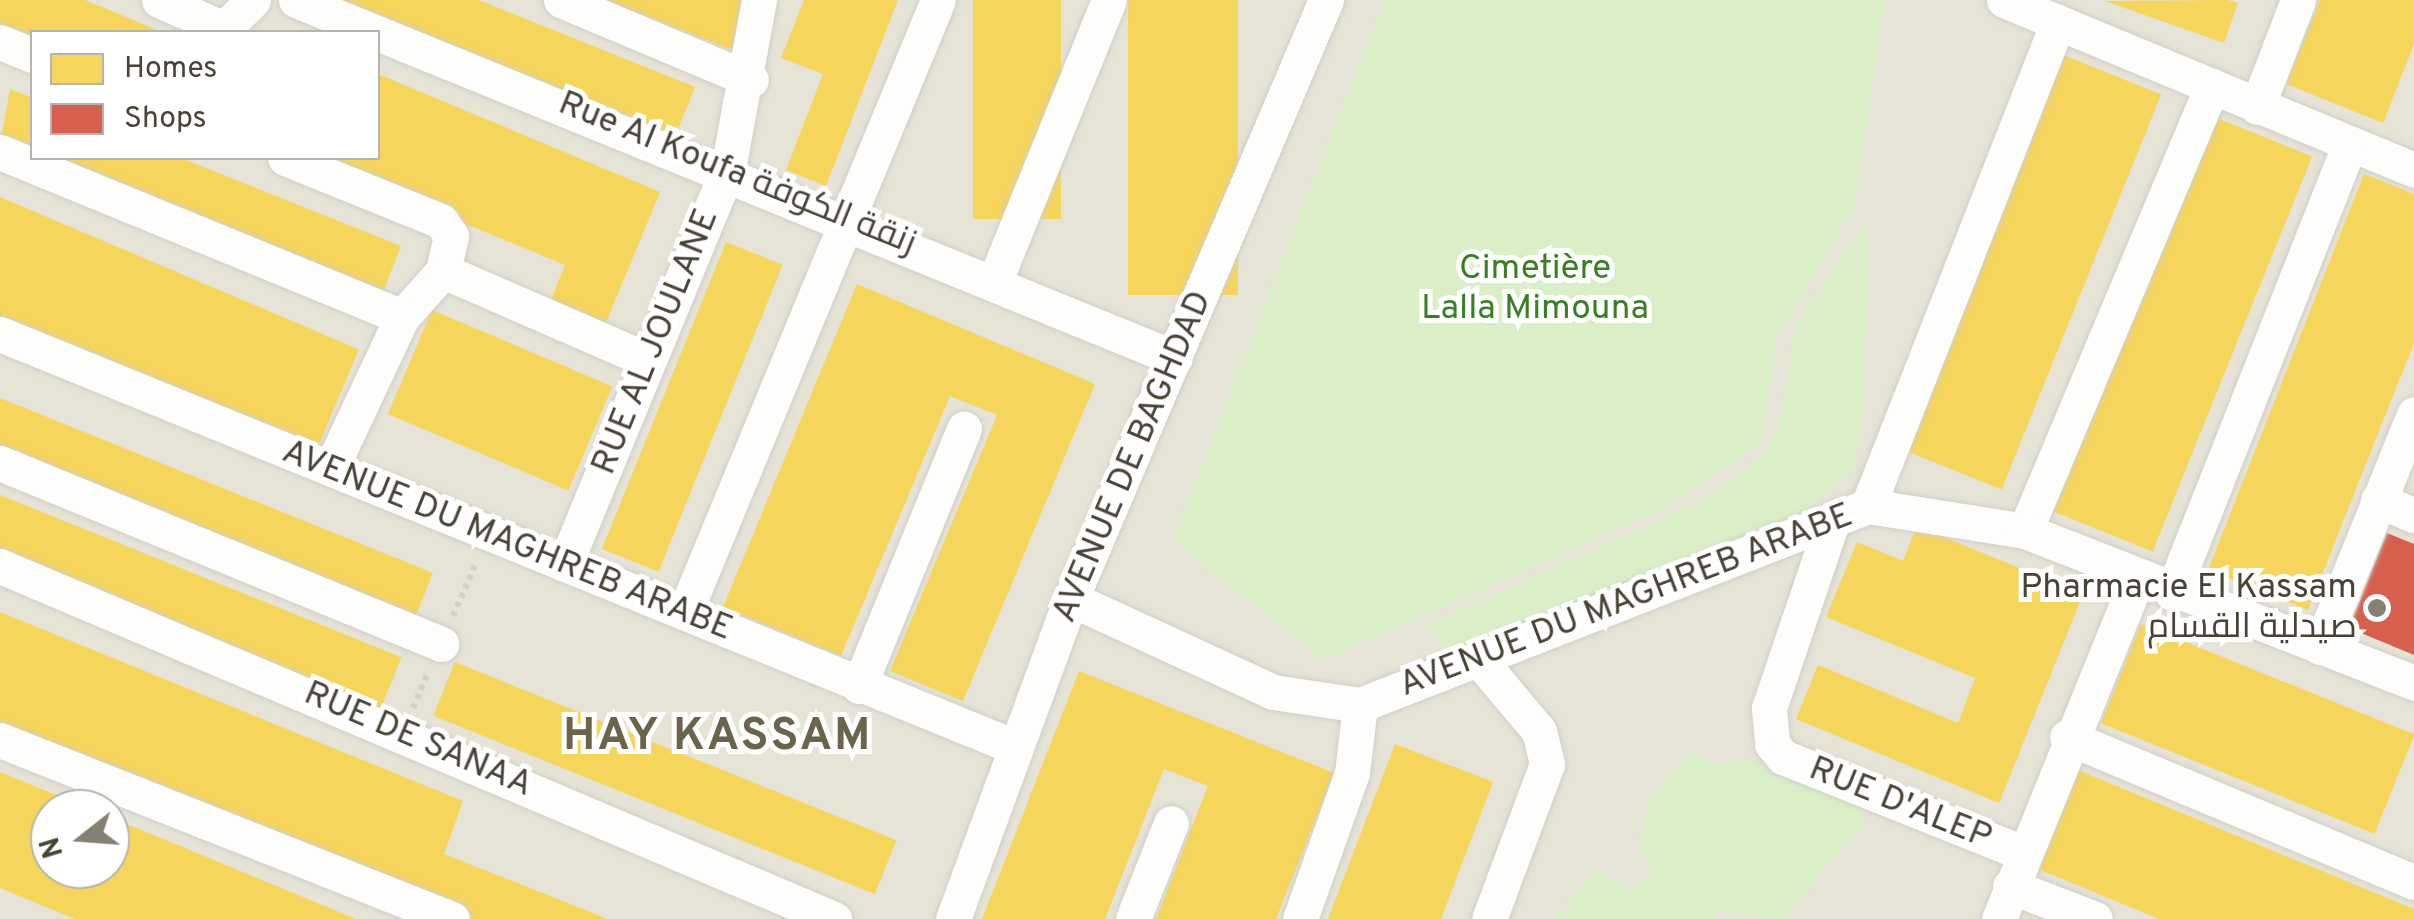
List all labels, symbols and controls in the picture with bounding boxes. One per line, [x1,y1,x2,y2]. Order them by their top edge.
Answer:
legend [30,30,380,160]
text: Homes [124,51,217,88]
street label: Rue Al Koufa زنقة الكوفة [551,83,923,265]
text: Shops [124,101,207,138]
street label: RUE AL JOULANE [583,202,729,482]
park label: Cimetière Lalla Mimouna [1421,248,1649,330]
street label: AVENUE DE BAGHDAD [1044,285,1222,629]
street label: AVENUE DU MAGHREB ARABE [275,431,739,651]
street label: AVENUE DU MAGHREB ARABE [1393,495,1859,707]
place label: Pharmacie El Kassam صيدلية القسام [2020,567,2357,649]
marker: Pharmacie El Kassam صيدلية القسام [2366,597,2388,619]
street label: RUE DE SANAA [297,673,539,807]
district label: HAY KASSAM [562,711,874,765]
street label: RUE D'ALEP [1803,748,1997,860]
north arrow [30,789,130,889]
text: N [33,832,73,862]

